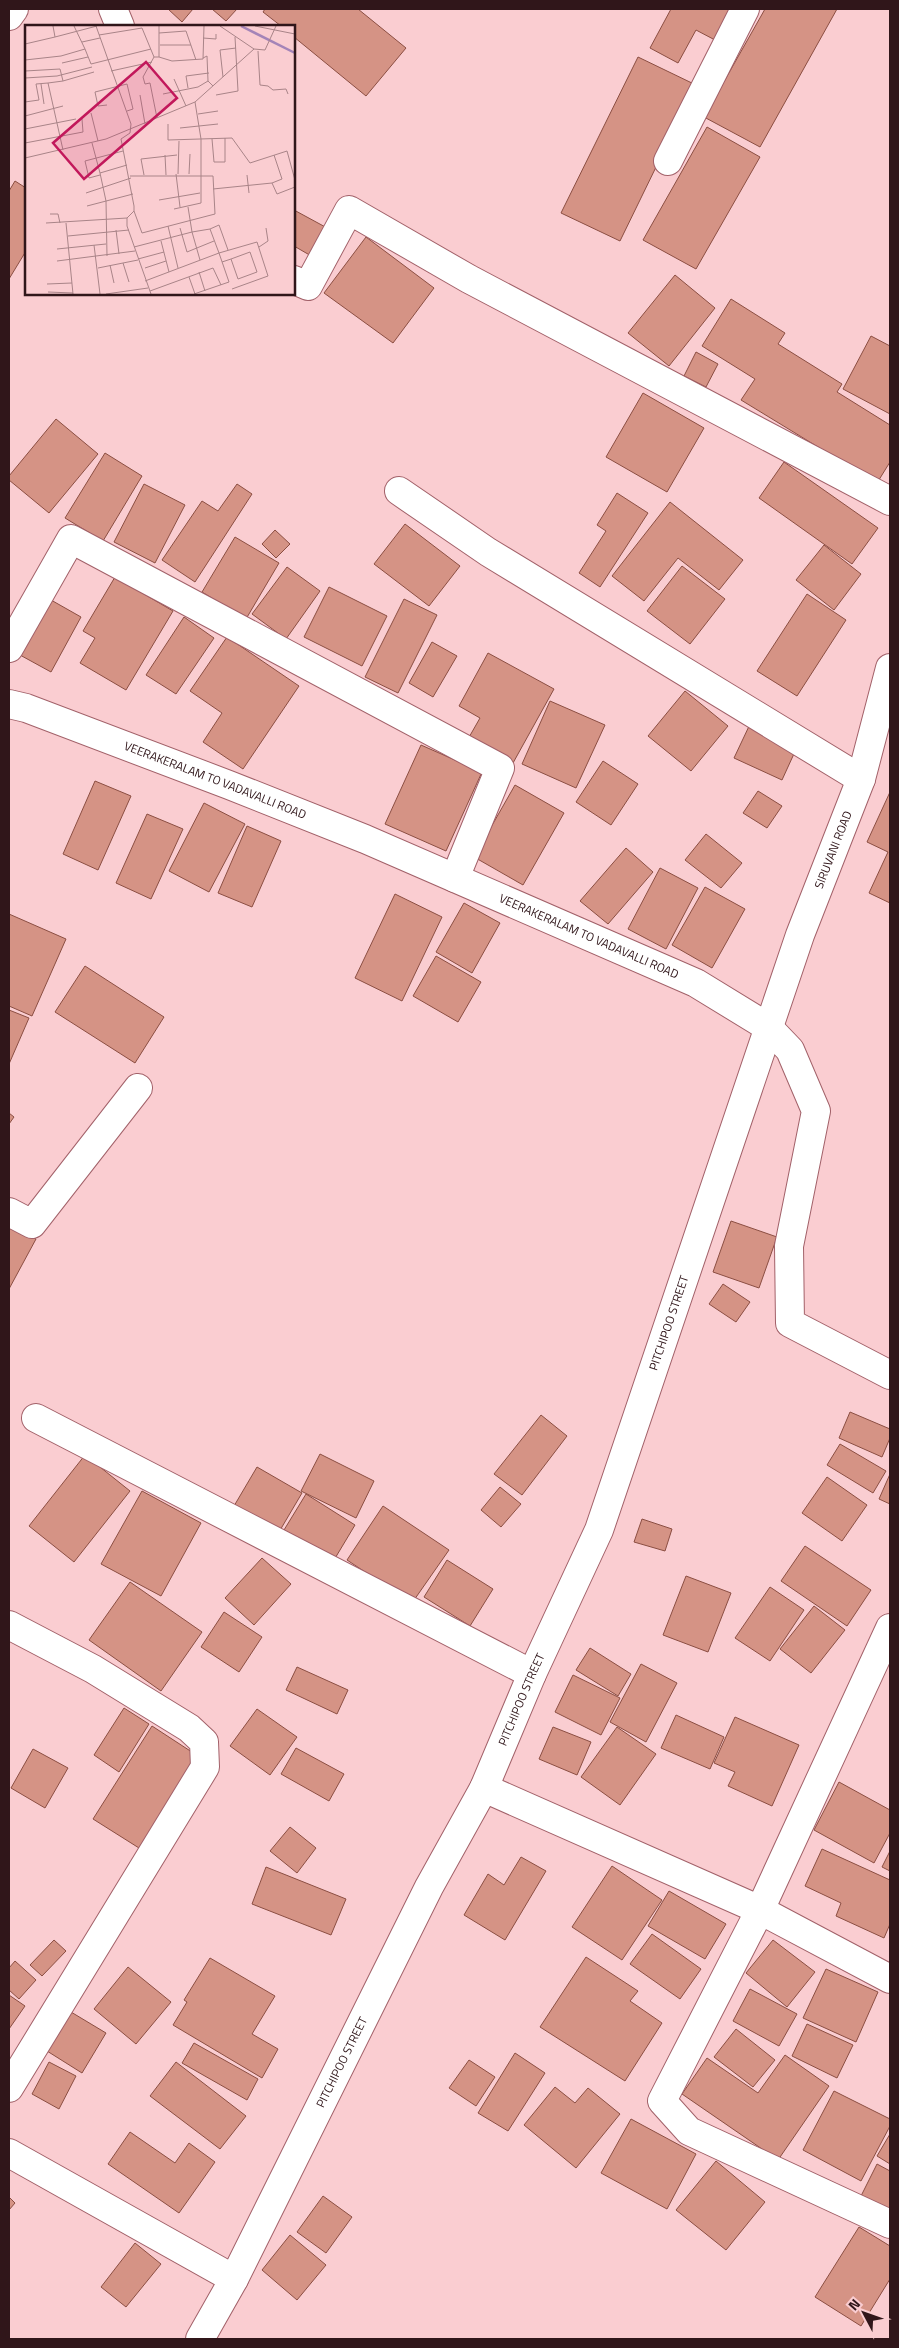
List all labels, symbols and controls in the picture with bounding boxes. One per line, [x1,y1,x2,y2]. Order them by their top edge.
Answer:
inset map [25,25,295,295]
street label: VEERAKERALAM TO VADAVALLI ROAD [121,736,310,824]
street label: SIRUVANI ROAD [809,808,857,891]
street label: VEERAKERALAM TO VADAVALLI ROAD [496,888,682,983]
street label: PITCHIPOO STREET [644,1272,694,1373]
street label: PITCHIPOO STREET [493,1649,550,1749]
street label: PITCHIPOO STREET [311,2013,372,2111]
north arrow [839,2288,889,2338]
text: N [843,2294,865,2315]

